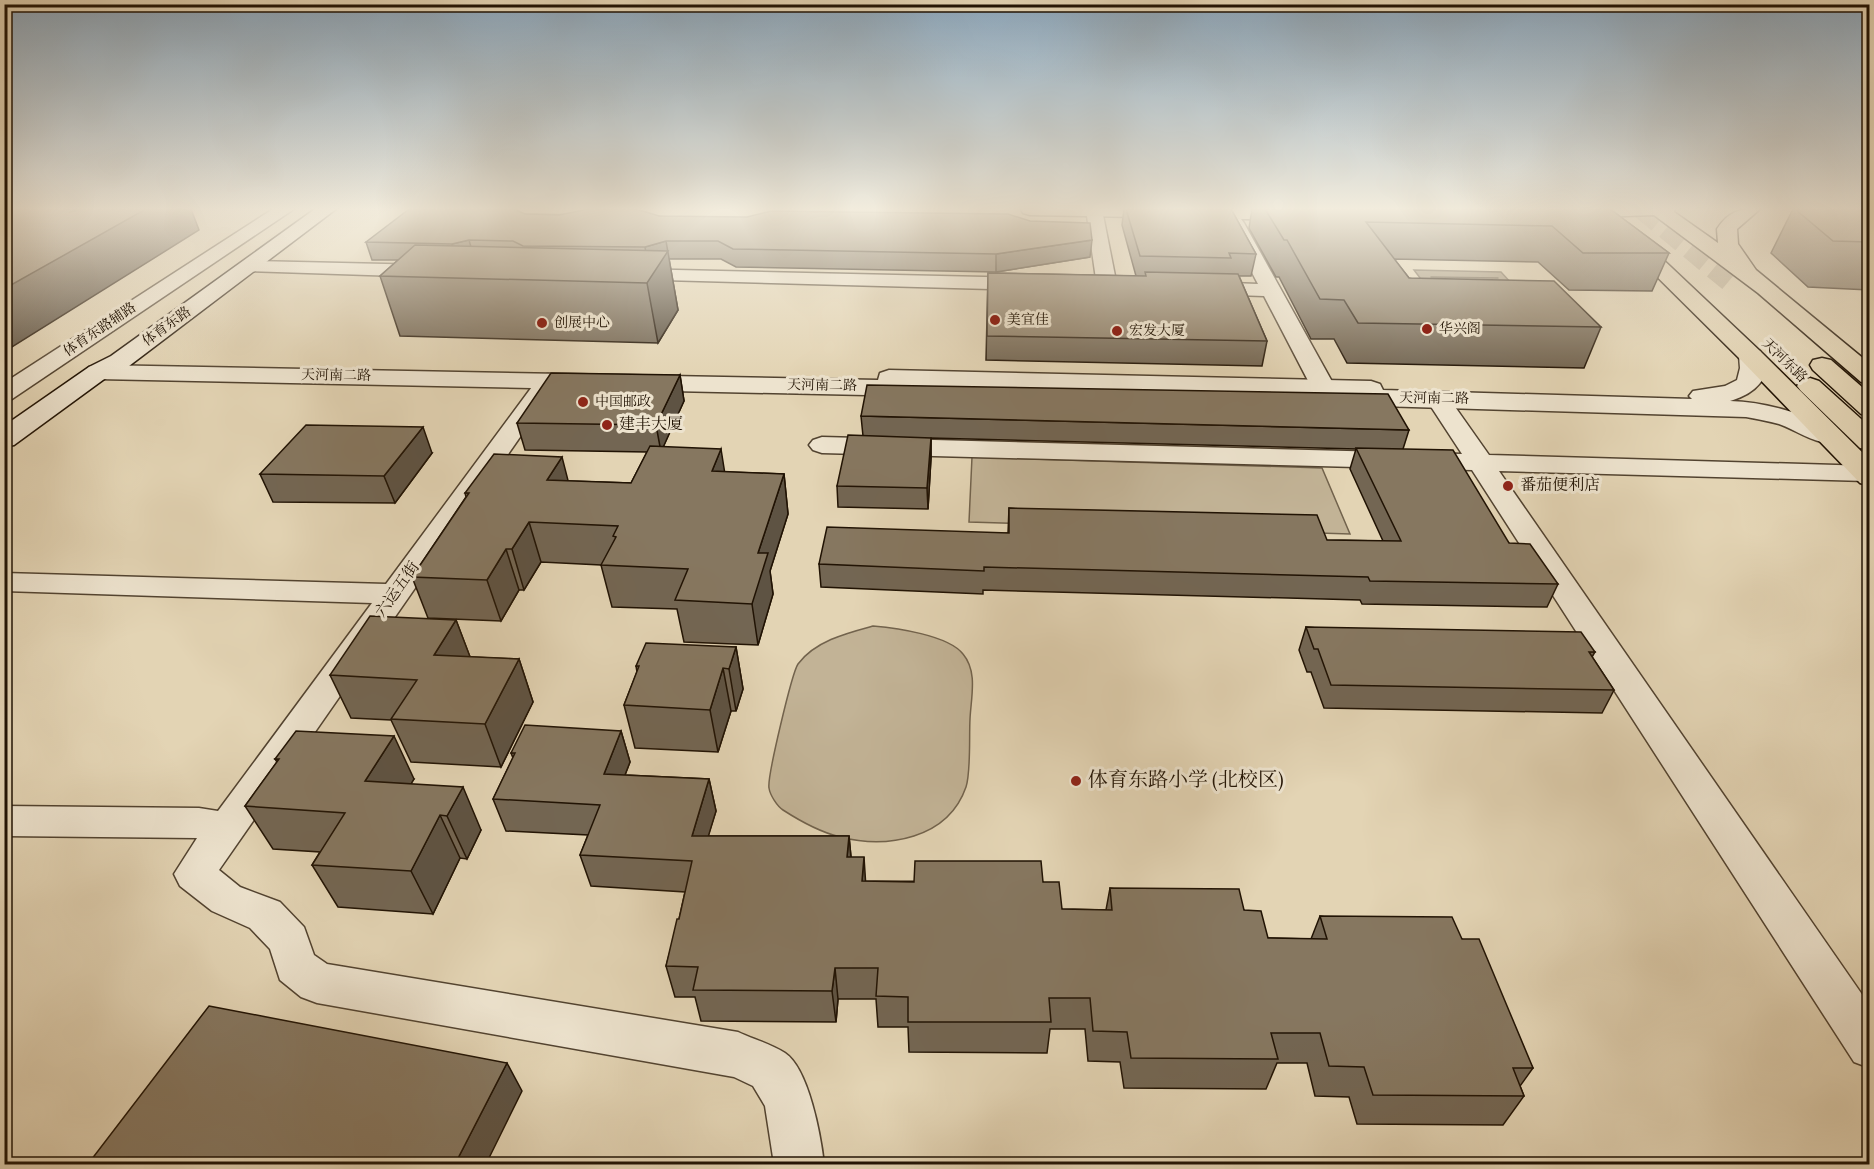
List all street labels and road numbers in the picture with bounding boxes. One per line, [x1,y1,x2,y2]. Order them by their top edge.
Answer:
street label: 体育东路辅路 [60,299,140,361]
street label: 体育东路 [139,303,195,351]
street label: 天河东路 [1757,335,1811,387]
street label: 天河南二路 [301,366,371,386]
street label: 天河南二路 [787,376,857,396]
street label: 天河南二路 [1399,389,1469,409]
street label: 六运五街 [371,557,425,623]

